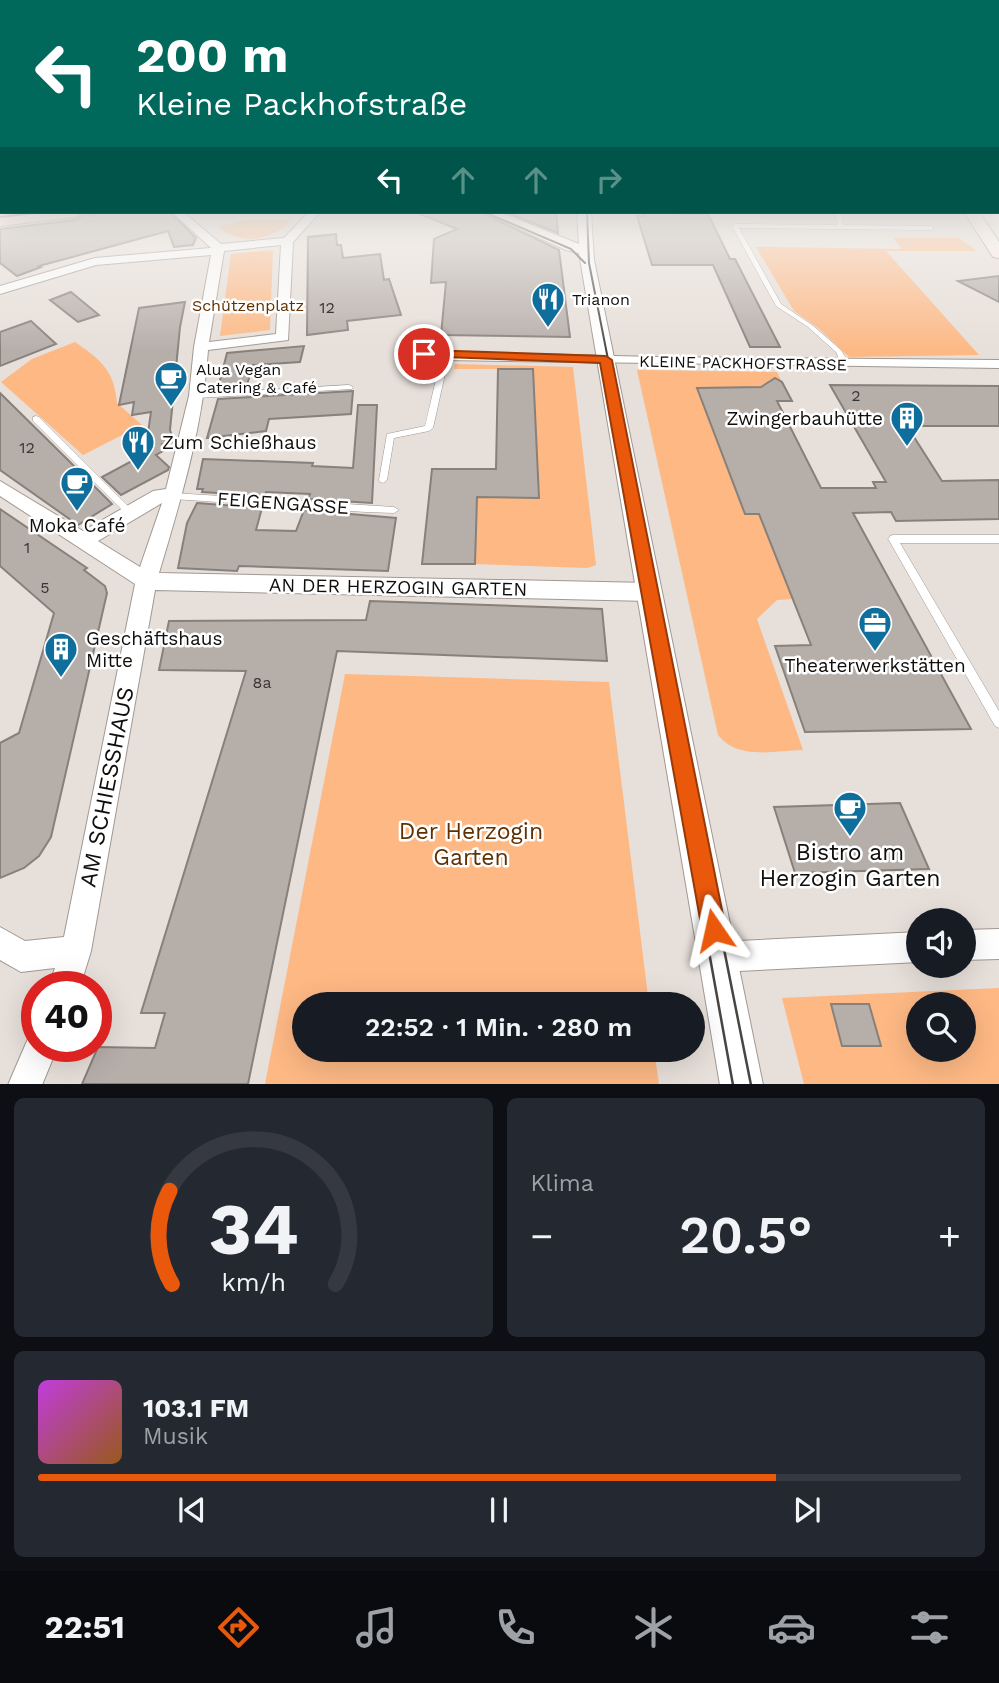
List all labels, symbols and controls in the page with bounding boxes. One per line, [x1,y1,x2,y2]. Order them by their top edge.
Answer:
text: 200 m [136,26,288,84]
icon: left [21,28,112,119]
text: Kleine Packhofstraße [136,85,467,123]
icon: left [371,161,409,199]
icon: ahead [444,161,482,199]
icon: ahead [517,161,555,199]
icon: right [590,161,628,199]
restaurant icon: Trianon [529,280,567,329]
place label: Trianon [572,290,630,309]
park label: Schützenplatz [192,296,304,315]
house number: 12 [319,298,335,317]
pin [394,324,454,384]
icon: arrive [405,335,443,373]
street label: KLEINE PACKHOFSTRASSE [639,352,847,374]
cafe icon: Alua Vegan Catering & Café [152,359,190,408]
place label: Alua Vegan Catering & Café [196,360,317,397]
house number: 2 [851,386,861,405]
building icon: Zwingerbauhütte [888,399,926,448]
place label: Zwingerbauhütte [726,407,883,430]
restaurant icon: Zum Schießhaus [119,423,157,472]
place label: Zum Schießhaus [162,431,317,454]
house number: 12 [19,438,35,457]
cafe icon: Moka Café [58,464,96,513]
street label: FEIGENGASSE [216,487,350,519]
place label: Moka Café [29,514,125,537]
house number: 1 [24,538,30,557]
street label: AN DER HERZOGIN GARTEN [269,573,527,601]
house number: 5 [40,578,50,597]
office icon: Theaterwerkstätten [856,604,894,653]
place label: Geschäftshaus Mitte [86,627,223,672]
building icon: Geschäftshaus Mitte [42,630,80,679]
place label: Theaterwerkstätten [784,654,966,677]
house number: 8a [253,673,271,692]
street label: AM SCHIESSHAUS [74,684,140,890]
cafe icon: Bistro am Herzogin Garten [831,789,869,838]
park label: Der Herzogin Garten [399,818,543,871]
place label: Bistro am Herzogin Garten [759,839,941,892]
position arrow [677,893,751,967]
map controls [906,908,976,1062]
button: sound [906,908,976,978]
speed limit sign: 40 [21,971,112,1062]
button: search [906,992,976,1062]
text: 22:52 · 1 Min. · 280 m [365,1012,632,1042]
text: Klima [531,1170,594,1197]
text: 34 [208,1186,298,1272]
text: 20.5° [679,1205,812,1266]
text: − [531,1214,553,1258]
text: + [938,1214,961,1258]
text: km/h [221,1267,285,1296]
text: 103.1 FM [143,1393,249,1423]
text: Musik [143,1423,208,1450]
icon: previous [173,1491,211,1529]
icon: pause [480,1491,518,1529]
icon: next [788,1491,826,1529]
icon: directions [214,1603,263,1652]
icon: music [352,1603,401,1652]
icon: phone [491,1603,540,1652]
icon: climate [629,1603,678,1652]
icon: car [767,1603,816,1652]
icon: filters [905,1603,954,1652]
text: 22:51 [45,1608,125,1646]

